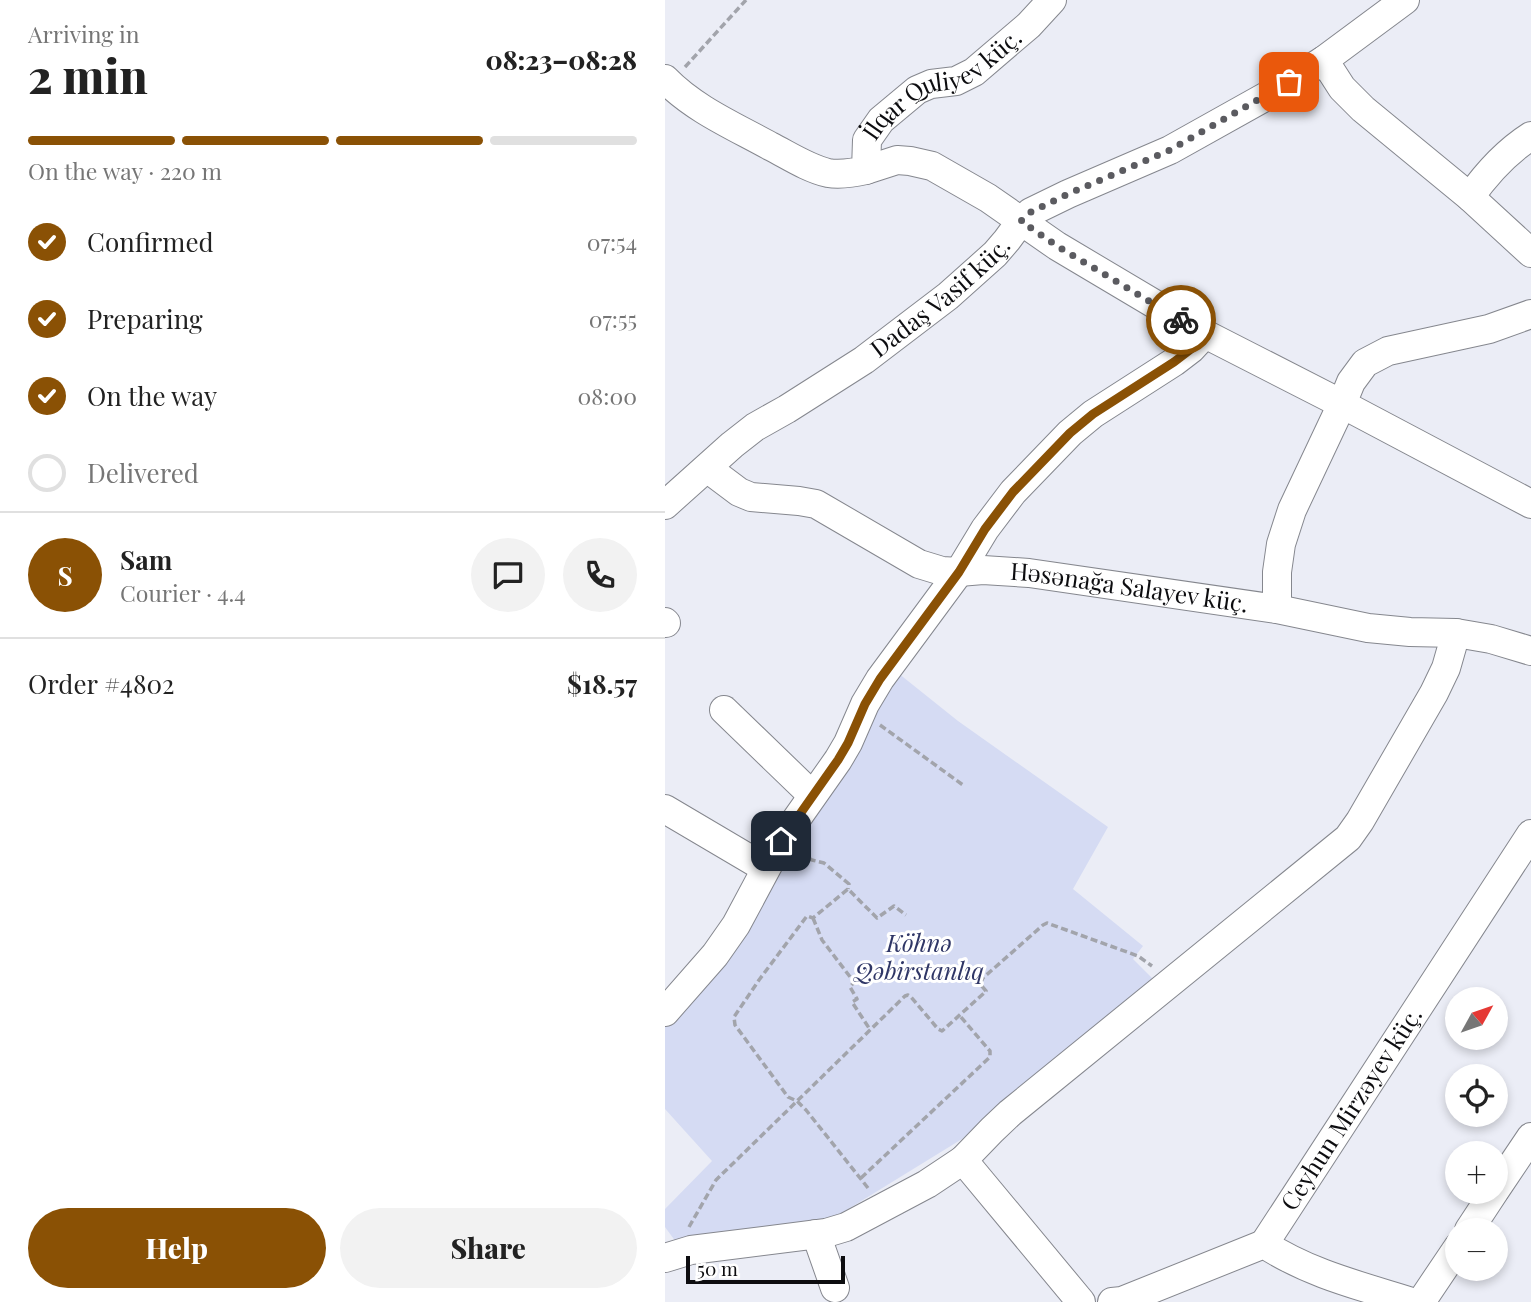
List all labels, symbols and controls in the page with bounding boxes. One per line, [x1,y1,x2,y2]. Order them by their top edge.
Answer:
text: Arriving in [28,18,140,49]
street label: İlqar Quliyev küç. [854,20,1027,146]
text: 08:23–08:28 [485,42,637,77]
text: 2 min [28,44,148,106]
pin [1259,52,1319,112]
icon: bag [1270,63,1308,101]
text: On the way · 220 m [28,155,222,186]
icon: check [28,223,66,261]
text: Confirmed [87,224,214,259]
text: 07:54 [587,226,637,257]
street label: Dadaş Vasif küç. [863,230,1016,363]
courier [1146,285,1216,355]
icon: check [28,300,66,338]
text: Preparing [87,301,203,336]
icon: bike [1162,301,1200,339]
text: 07:55 [589,303,637,334]
icon: check [28,377,66,415]
text: On the way [87,378,217,413]
text: 08:00 [578,380,637,411]
text: Delivered [87,455,199,490]
button: chat [471,538,545,612]
button: phone [563,538,637,612]
text: Sam [120,542,172,577]
street label: Həsənağa Salayev küç. [1009,554,1250,619]
text: S [57,558,73,593]
text: Courier · 4.4 [120,577,246,608]
text: Order #4802 [28,666,175,701]
text: $18.57 [567,666,637,701]
pin [751,811,811,871]
icon: home [762,822,800,860]
park label: Köhnə Qəbirstanlıq [852,926,984,986]
north arrow [1445,987,1509,1050]
map controls [1445,987,1508,1281]
street label: Ceyhun Mirzəyev küç. [1272,1000,1428,1216]
button: locate [1445,1064,1508,1127]
button: + [1445,1141,1508,1204]
button: Help [28,1208,326,1288]
button: Share [340,1208,637,1288]
button: − [1445,1218,1508,1281]
scale bar [686,1253,845,1285]
text: 50 m [697,1255,738,1281]

